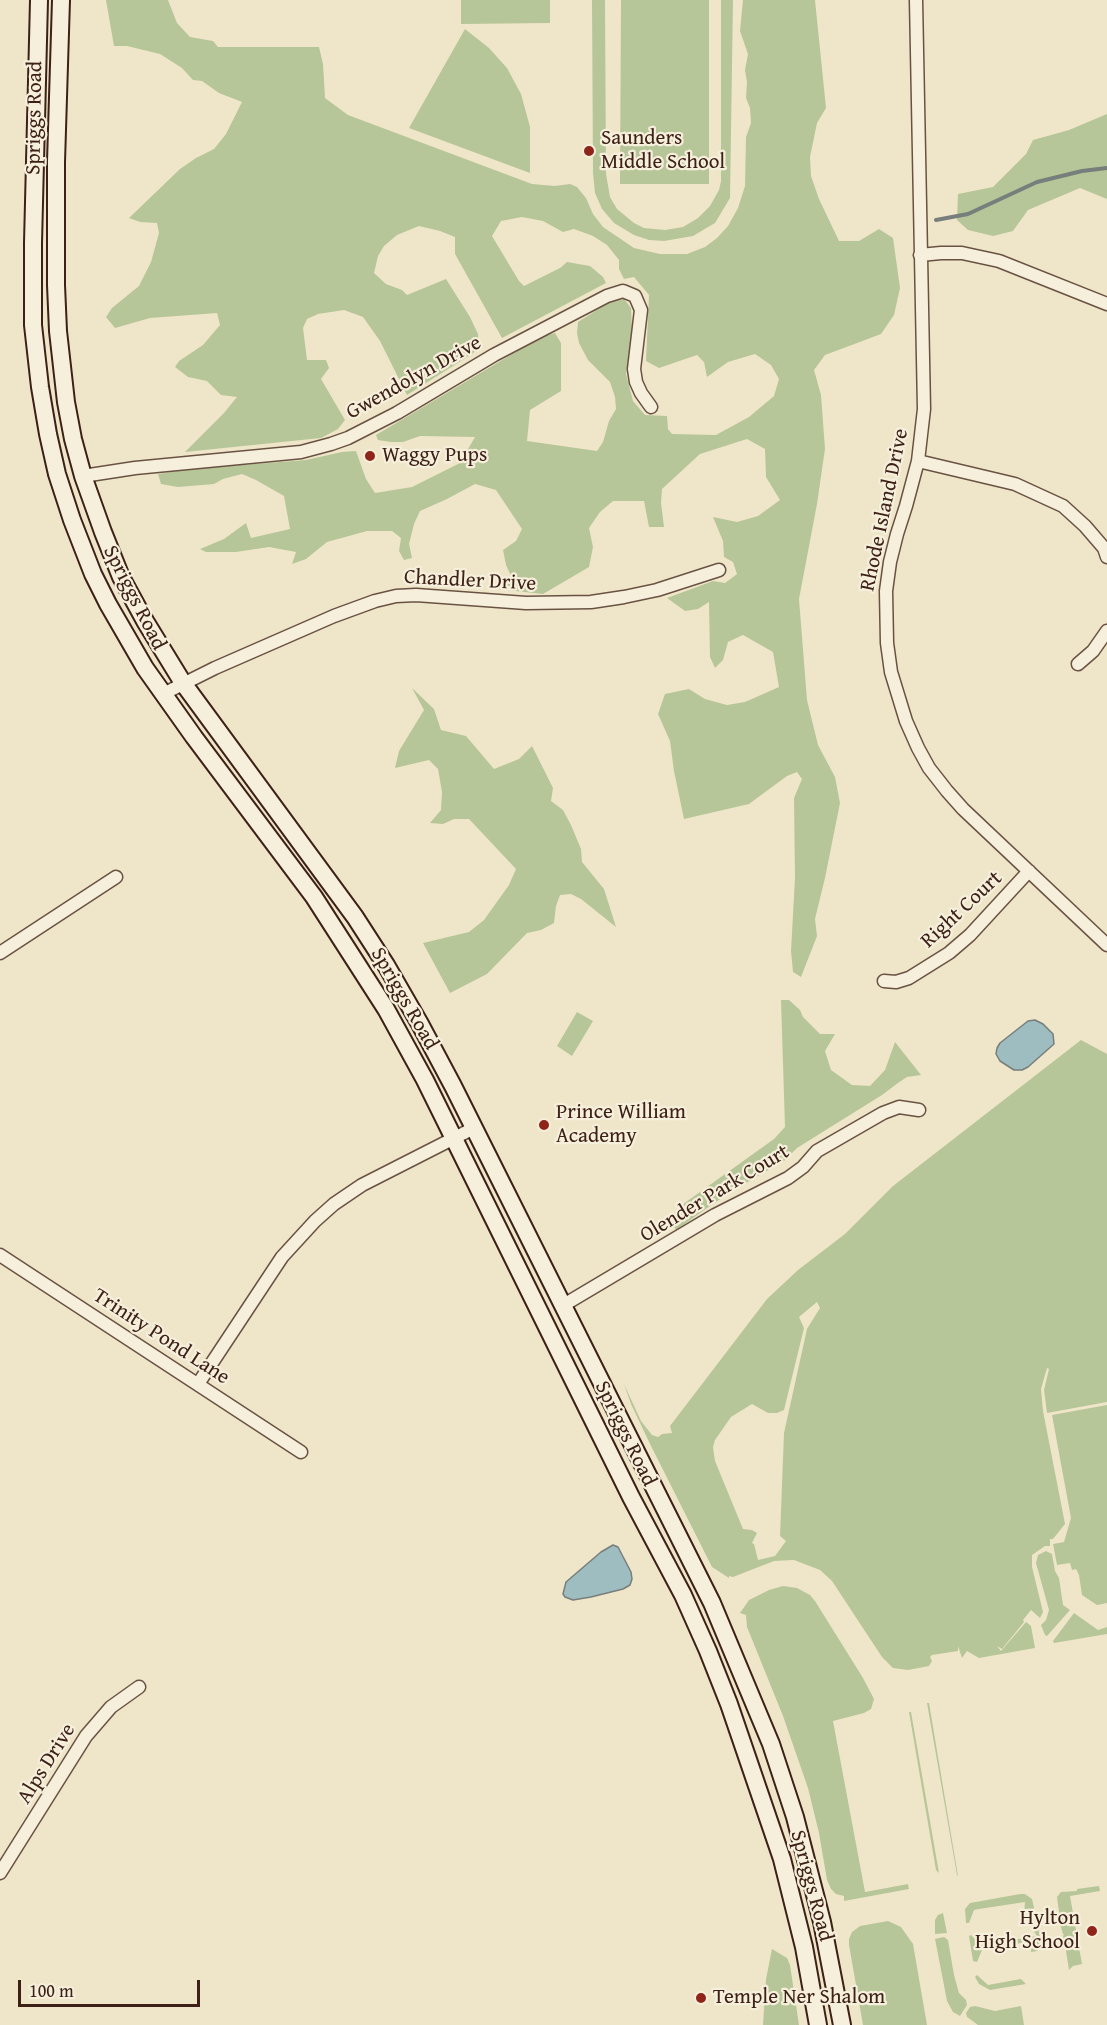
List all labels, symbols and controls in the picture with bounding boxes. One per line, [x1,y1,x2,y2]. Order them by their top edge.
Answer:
street label: Spriggs Road [21,61,49,175]
place label: Saunders Middle School [601,126,725,176]
marker: Saunders Middle School [582,144,596,158]
street label: Gwendolyn Drive [342,331,486,425]
street label: Rhode Island Drive [855,426,915,594]
place label: Waggy Pups [382,443,487,469]
marker: Waggy Pups [363,449,377,463]
street label: Spriggs Road [97,542,171,654]
street label: Chandler Drive [403,565,537,597]
street label: Right Court [916,866,1008,954]
street label: Spriggs Road [365,943,443,1055]
place label: Prince William Academy [556,1100,686,1150]
marker: Prince William Academy [537,1118,551,1132]
street label: Olender Park Court [636,1140,794,1248]
street label: Trinity Pond Lane [88,1283,234,1391]
street label: Spriggs Road [589,1377,661,1491]
street label: Alps Drive [12,1719,82,1809]
street label: Spriggs Road [784,1828,838,1944]
place label: Hylton High School [975,1906,1080,1956]
marker: Hylton High School [1085,1924,1099,1938]
scale bar [21,1968,202,2006]
text: 100 m [29,1977,74,2004]
place label: Temple Ner Shalom [713,1985,885,2011]
marker: Temple Ner Shalom [694,1991,708,2005]

